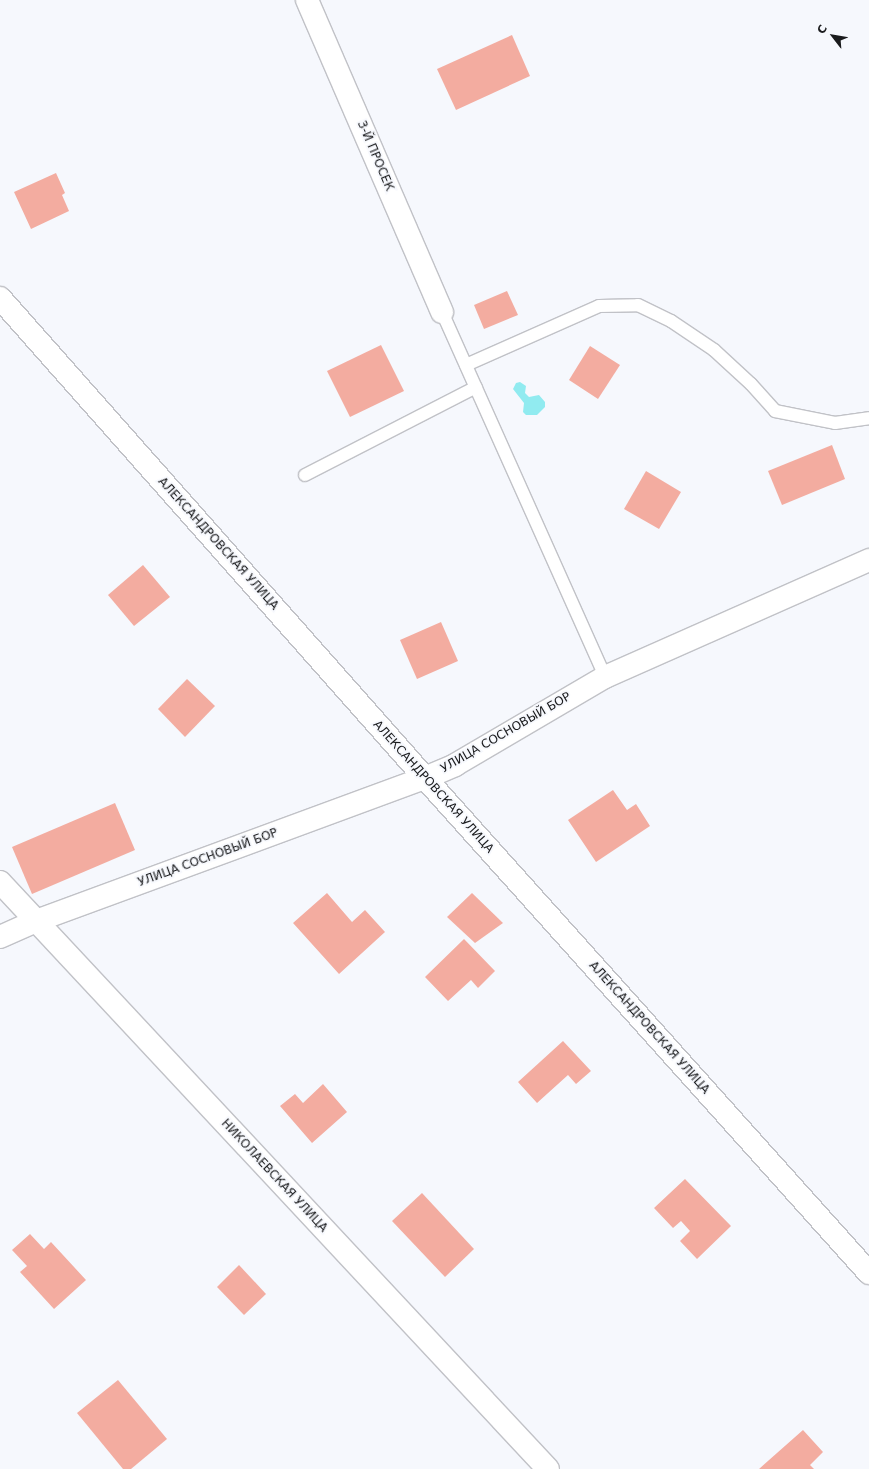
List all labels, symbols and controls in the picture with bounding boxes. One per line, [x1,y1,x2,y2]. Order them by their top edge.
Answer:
north arrow [813,16,853,56]
text: С [815,23,830,36]
street label: 3-Й ПРОСЕК [354,119,396,193]
street label: АЛЕКСАНДРОВСКАЯ УЛИЦА [155,475,281,613]
street label: УЛИЦА СОСНОВЫЙ БОР [438,690,574,776]
street label: АЛЕКСАНДРОВСКАЯ УЛИЦА [370,718,496,856]
street label: УЛИЦА СОСНОВЫЙ БОР [136,826,280,890]
street label: АЛЕКСАНДРОВСКАЯ УЛИЦА [586,959,712,1097]
street label: НИКОЛАЕВСКАЯ УЛИЦА [218,1117,330,1235]

